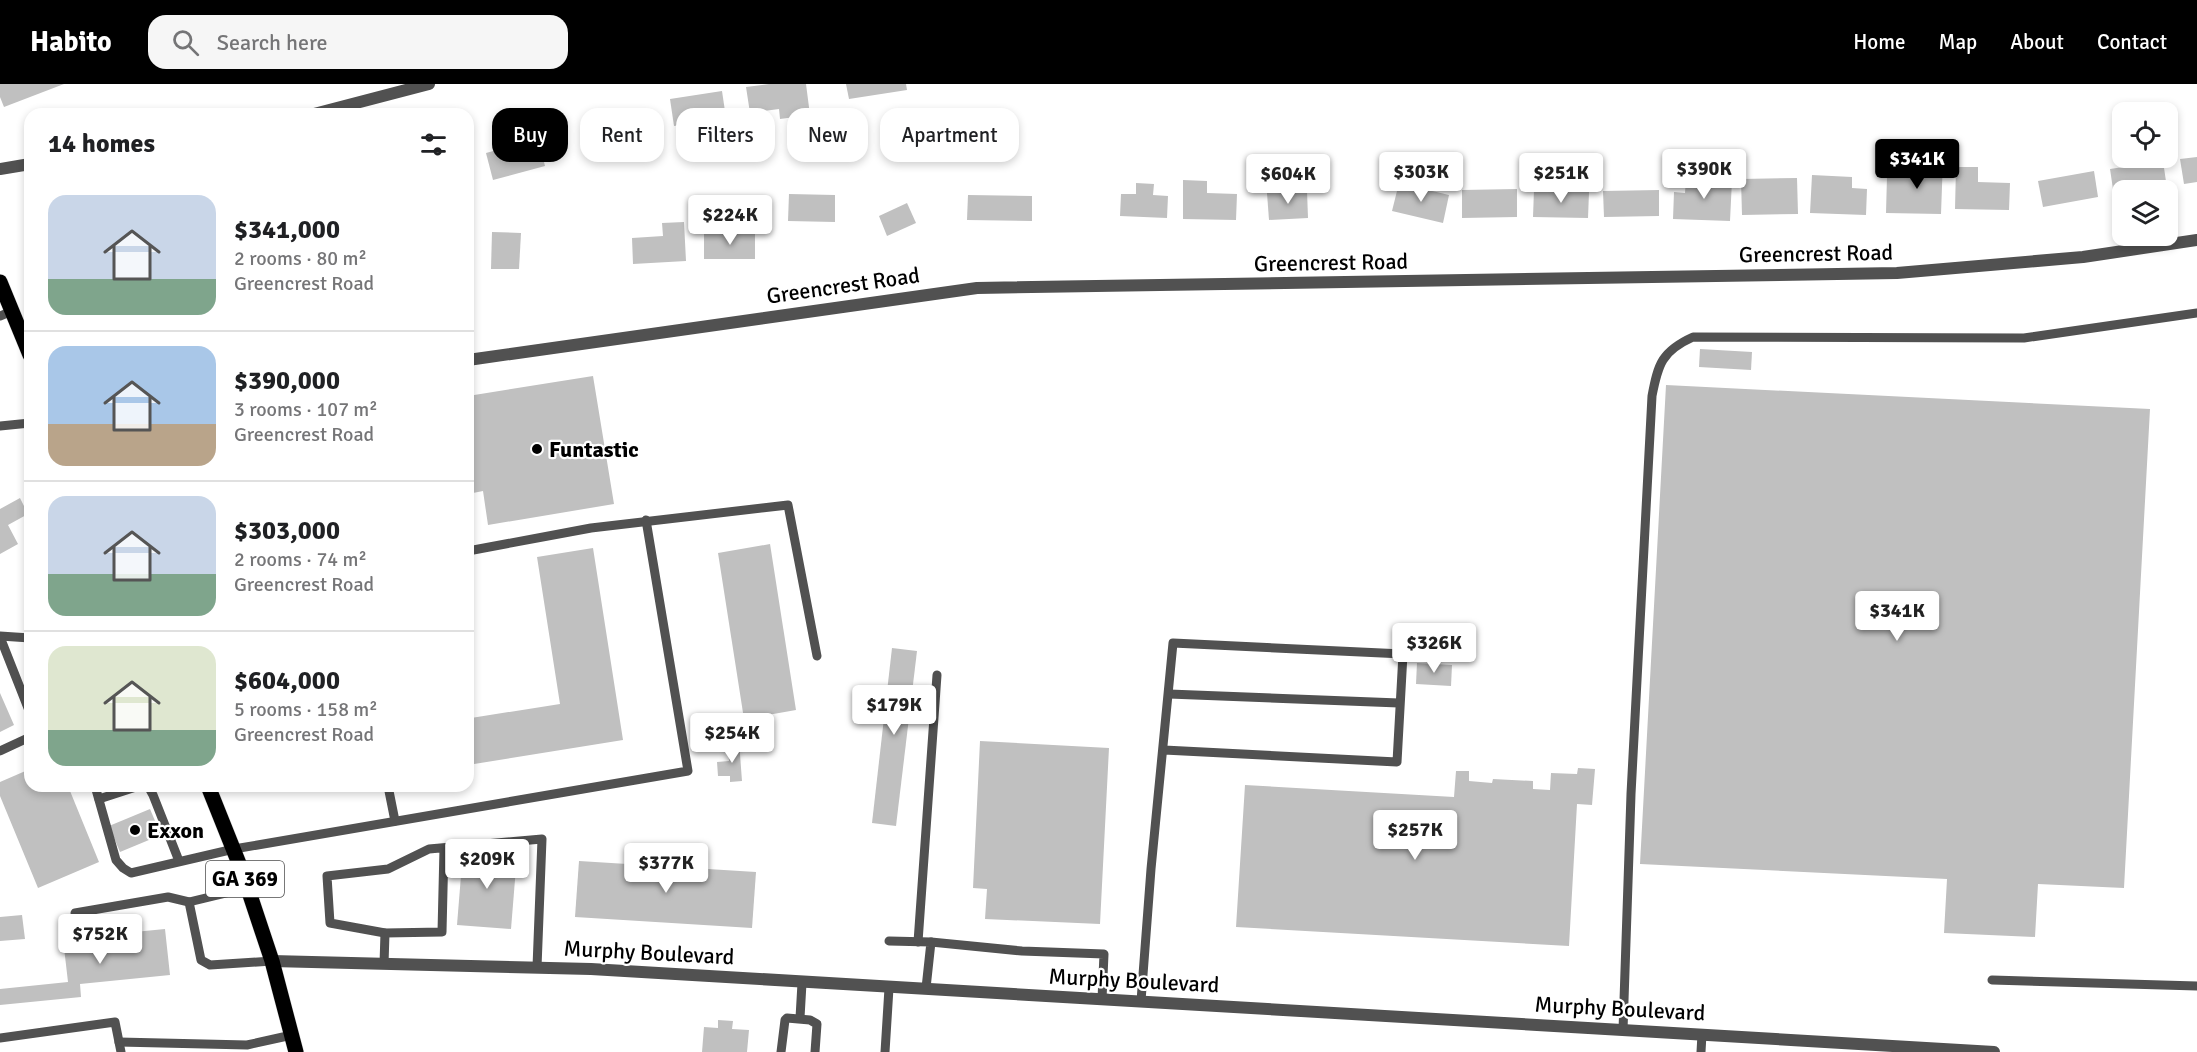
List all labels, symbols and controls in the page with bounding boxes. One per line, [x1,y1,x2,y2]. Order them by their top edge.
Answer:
search box [148,15,568,69]
text: Habito [30,25,112,59]
icon: search [169,26,202,59]
text: Search here [217,29,328,56]
text: Home [1853,29,1906,55]
text: Map [1939,29,1977,55]
text: About [2010,29,2064,55]
text: Contact [2097,29,2167,55]
map controls [2112,102,2178,246]
button: locate [2112,102,2178,168]
chip: Buy [492,108,568,162]
chip: Rent [580,108,664,162]
chip: Filters [676,108,775,162]
chip: New [787,108,868,162]
chip: Apartment [880,108,1019,162]
text: 14 homes [48,128,155,160]
icon: filters [417,128,450,161]
pin: $341K [1875,139,1959,190]
text: $341K [1889,146,1945,171]
pin: $390K [1662,149,1746,200]
pin: $303K [1379,152,1463,203]
pin: $251K [1519,153,1603,204]
pin: $604K [1246,154,1330,205]
text: $390K [1676,156,1732,181]
text: $303K [1393,159,1449,184]
text: $251K [1533,160,1589,185]
text: $604K [1260,161,1316,186]
button: layers [2112,180,2178,246]
pin: $224K [688,195,772,246]
text: $224K [702,202,758,227]
text: $341,000 [234,214,340,246]
icon: home [96,219,168,291]
street label: Greencrest Road [1739,239,1893,268]
text: 2 rooms · 80 m² [234,246,367,271]
street label: Greencrest Road [1254,248,1408,277]
street label: Greencrest Road [765,261,921,310]
text: Greencrest Road [234,271,374,296]
text: $390,000 [234,365,340,397]
icon: home [96,370,168,442]
text: 3 rooms · 107 m² [234,397,378,422]
text: Greencrest Road [234,422,374,447]
place label: Funtastic [549,436,639,463]
marker: Funtastic [530,442,544,456]
text: $303,000 [234,515,340,547]
icon: home [96,520,168,592]
text: 2 rooms · 74 m² [234,547,367,572]
text: Greencrest Road [234,572,374,597]
pin: $341K [1855,591,1939,642]
text: $341K [1869,598,1925,623]
pin: $326K [1392,623,1476,674]
text: $326K [1406,630,1462,655]
text: $604,000 [234,665,340,697]
icon: home [96,670,168,742]
pin: $179K [852,685,936,736]
text: $179K [866,692,922,717]
text: 5 rooms · 158 m² [234,697,378,722]
pin: $254K [690,713,774,764]
text: $254K [704,720,760,745]
text: Greencrest Road [234,722,374,747]
pin: $257K [1373,810,1457,861]
place label: Exxon [147,817,204,844]
text: $257K [1387,817,1443,842]
marker: Exxon [128,823,142,837]
pin: $209K [445,839,529,890]
pin: $377K [624,843,708,894]
text: $209K [459,846,515,871]
text: $377K [638,850,694,875]
road number: GA 369 [206,861,284,897]
pin: $752K [58,914,142,965]
text: $752K [72,921,128,946]
street label: Murphy Boulevard [563,935,735,970]
street label: Murphy Boulevard [1048,963,1220,998]
street label: Murphy Boulevard [1534,991,1706,1026]

